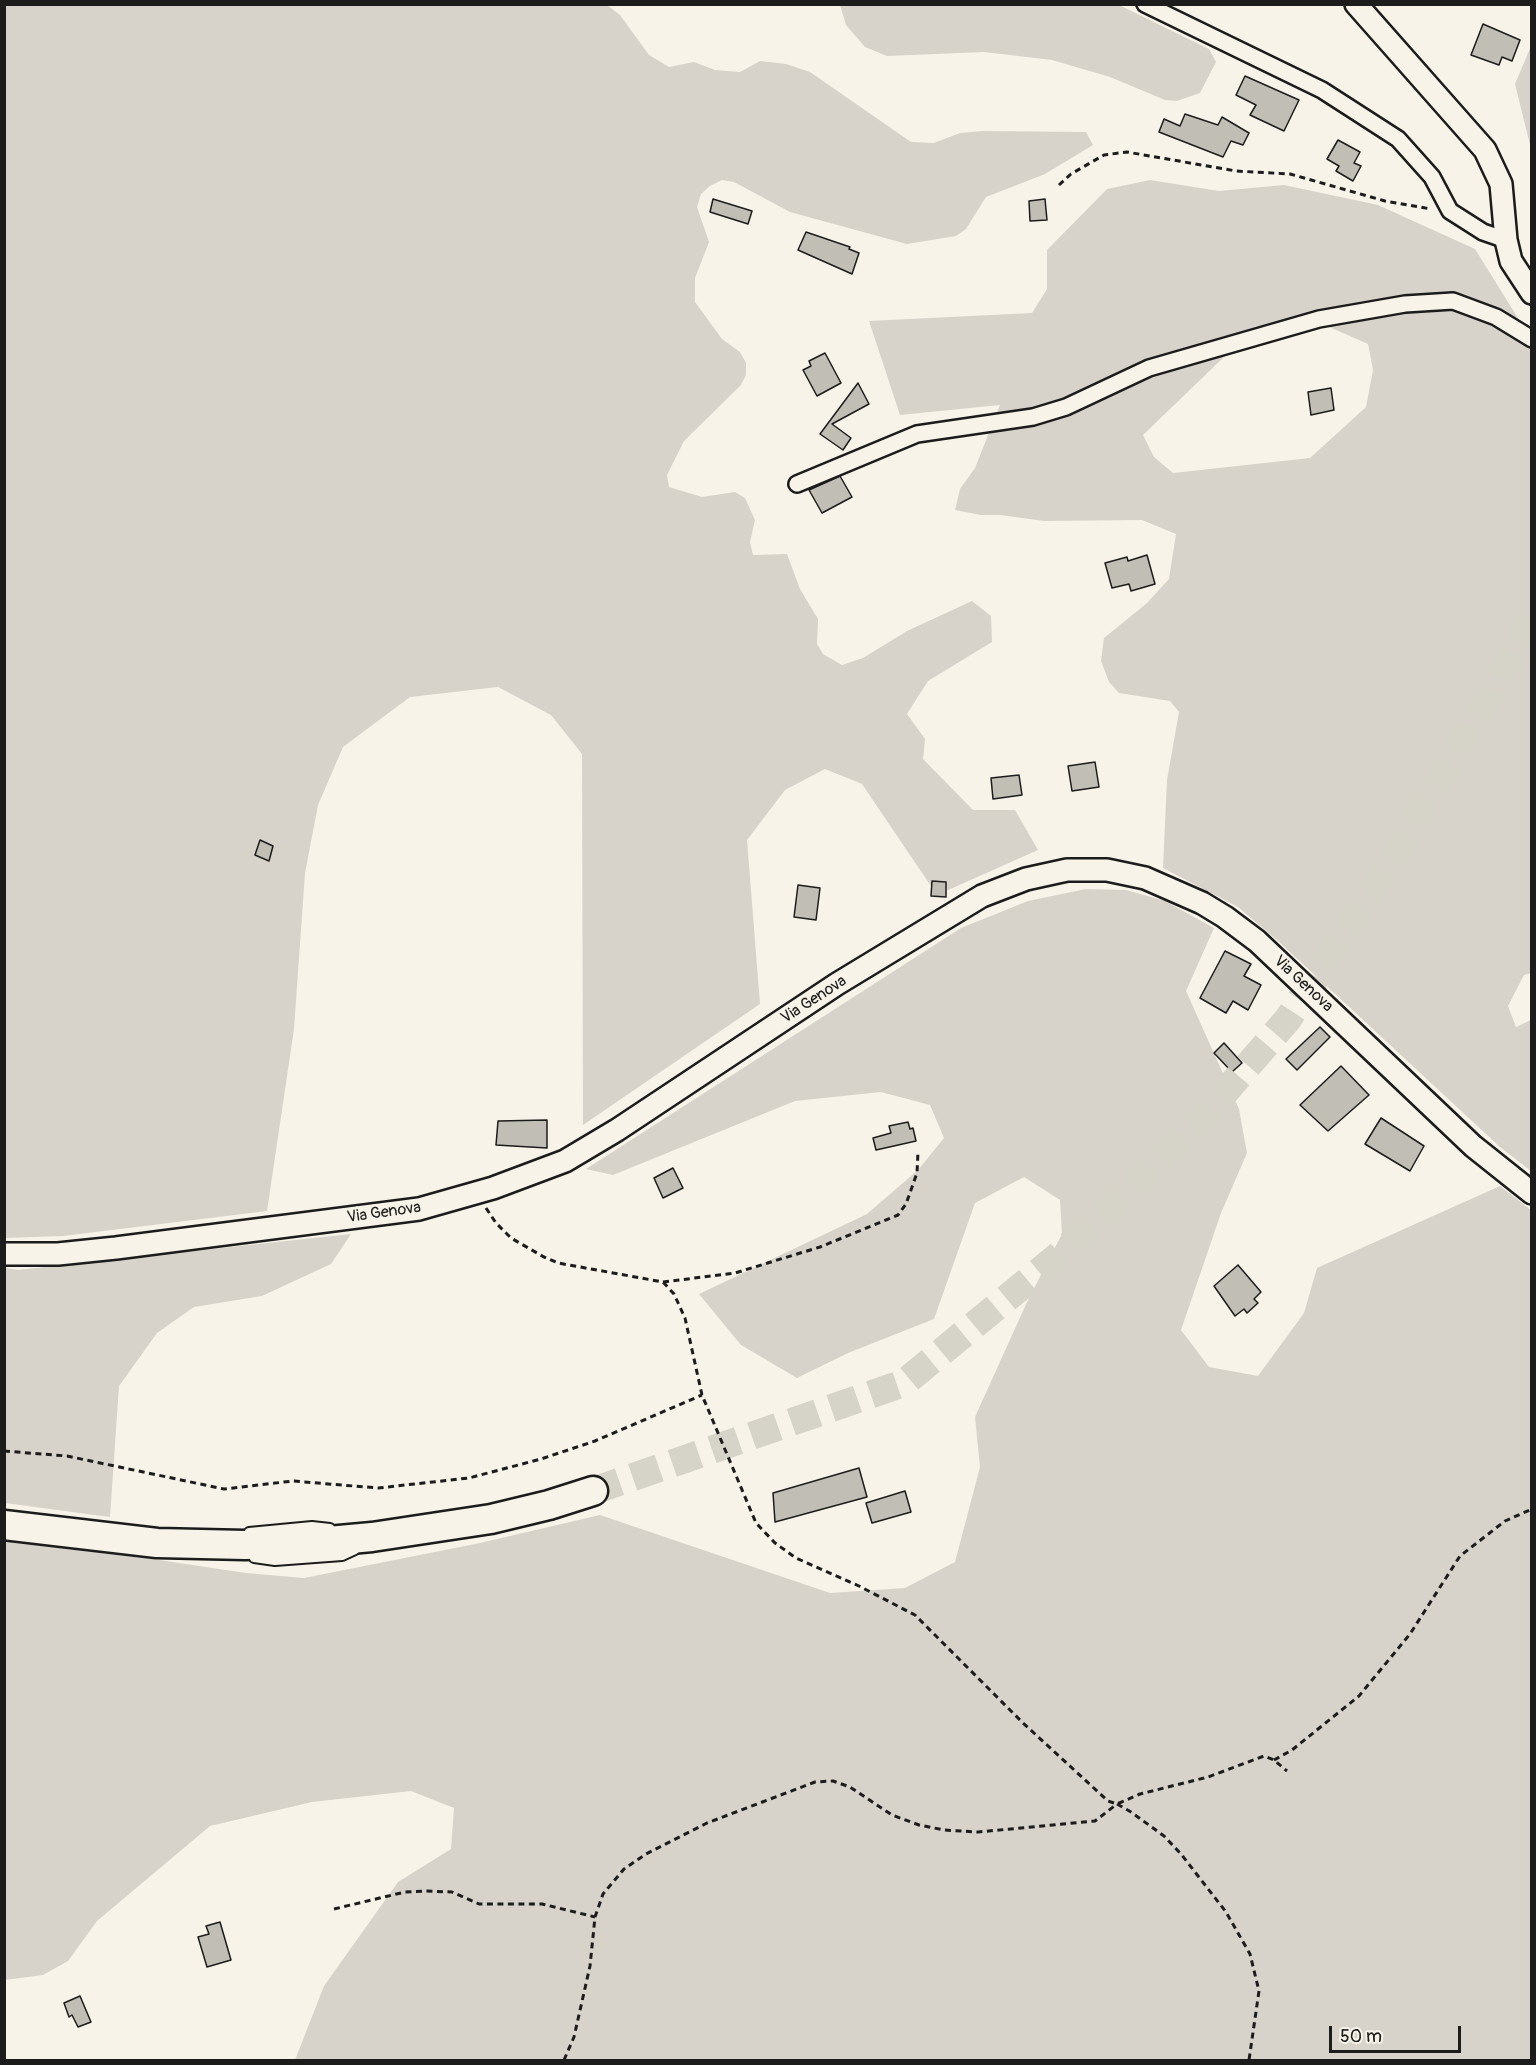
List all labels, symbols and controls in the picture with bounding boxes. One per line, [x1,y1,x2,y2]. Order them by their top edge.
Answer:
street label: Via Genova [1269,952,1337,1016]
street label: Via Genova [778,972,850,1028]
street label: Via Genova [346,1198,422,1228]
scale bar [1332,2014,1464,2052]
text: 50 m [1340,2025,1382,2048]

